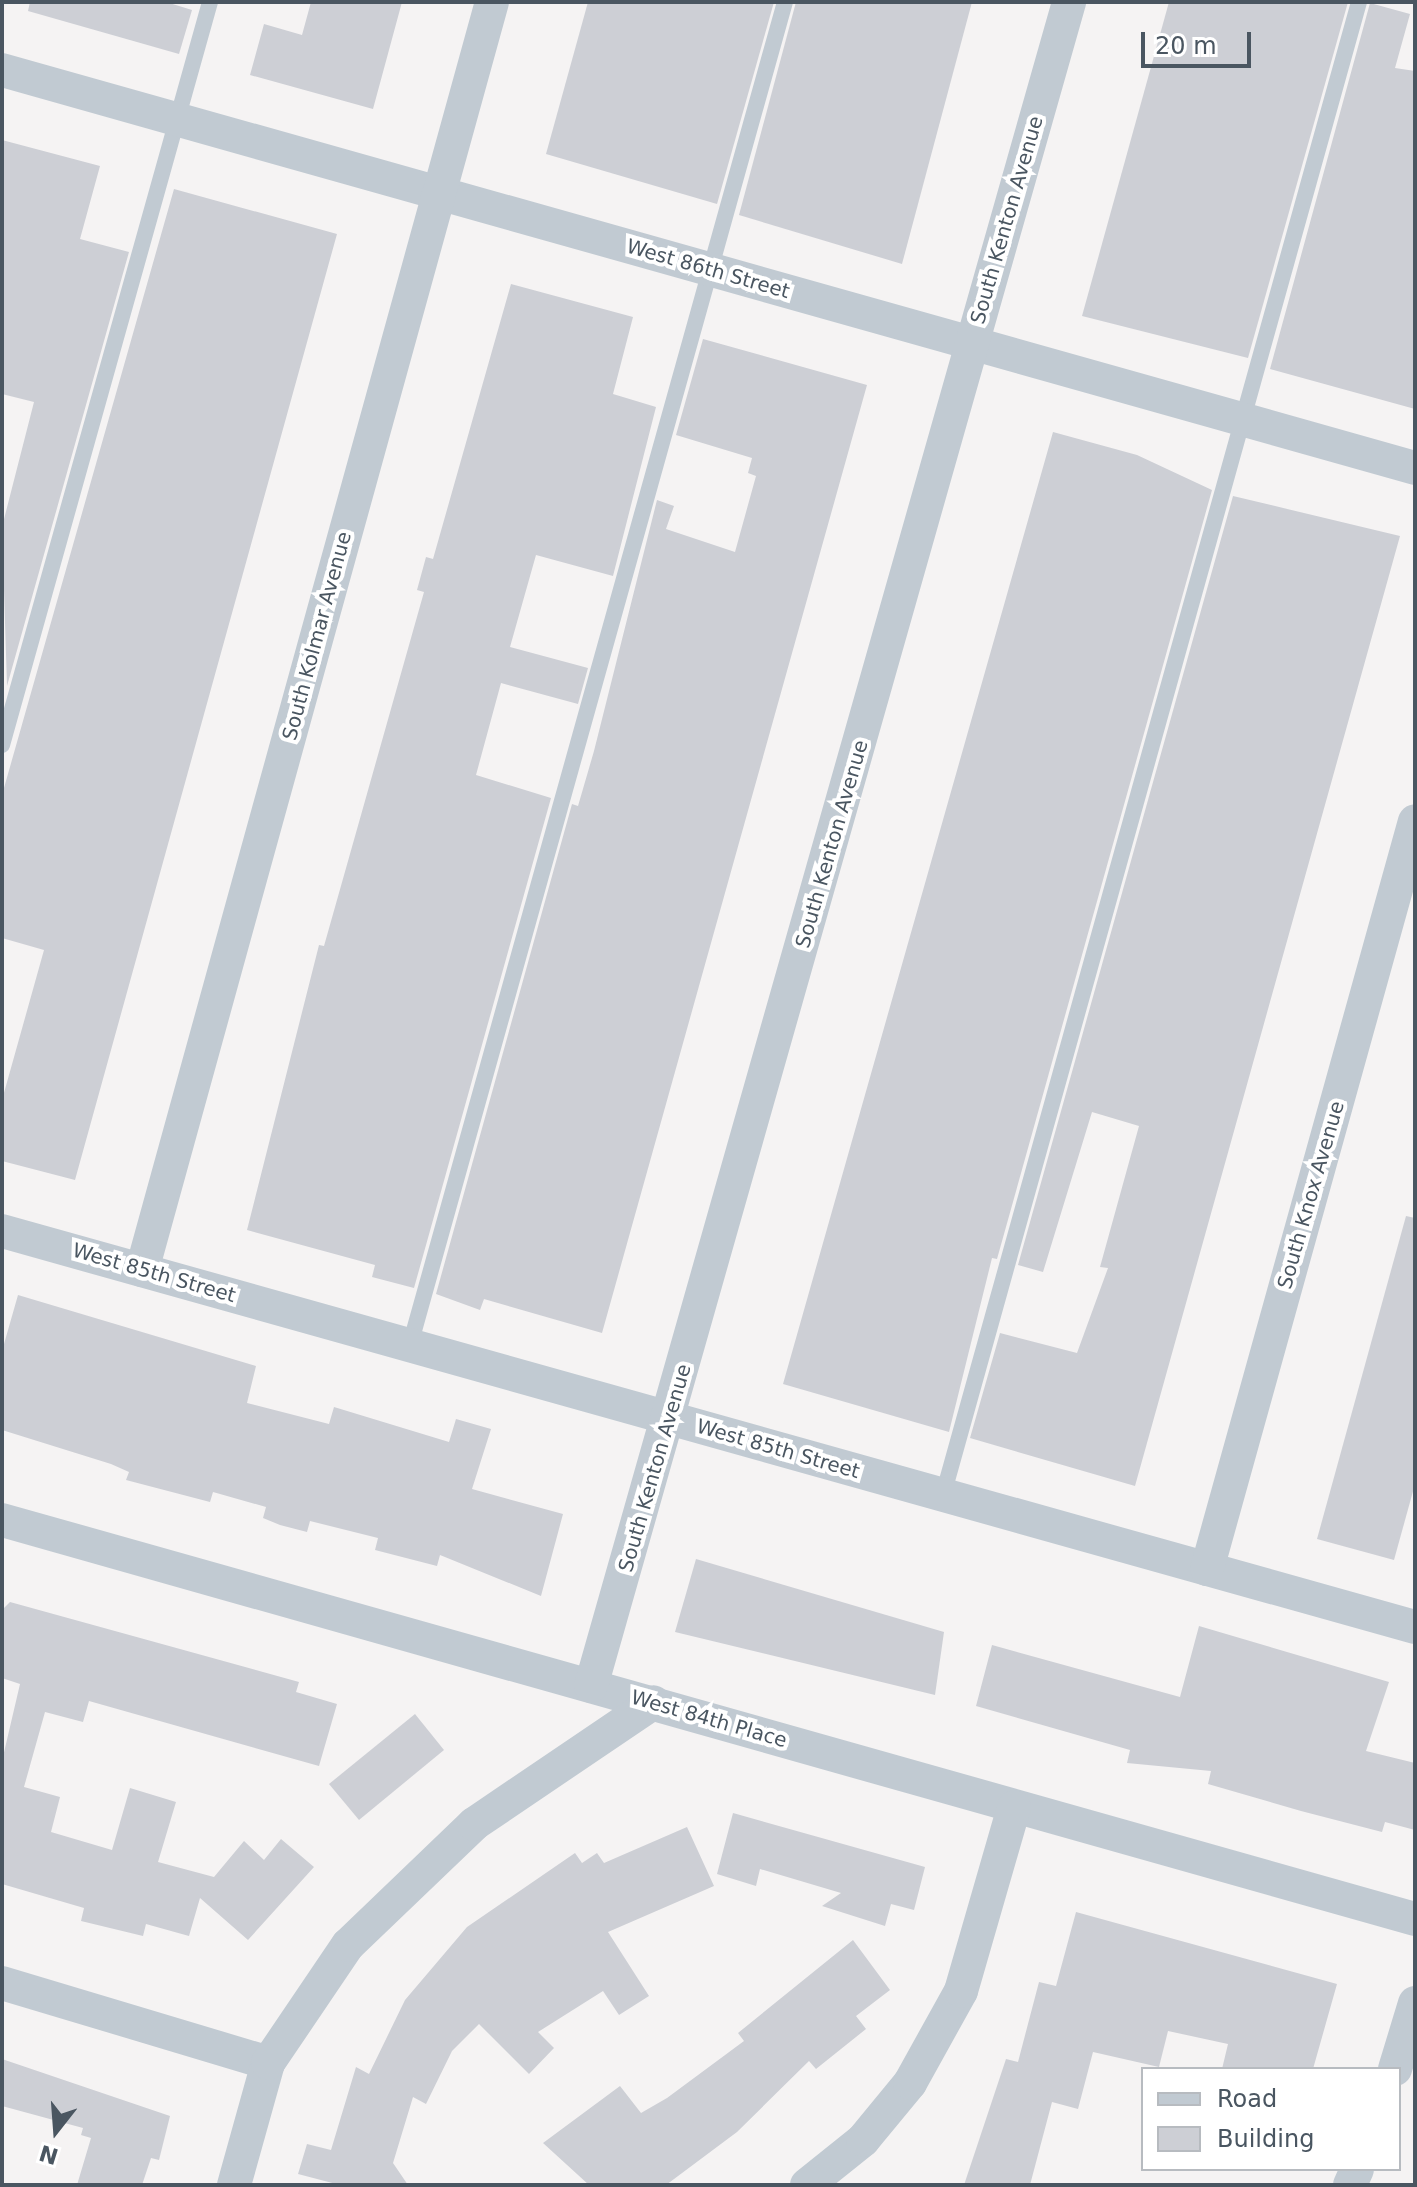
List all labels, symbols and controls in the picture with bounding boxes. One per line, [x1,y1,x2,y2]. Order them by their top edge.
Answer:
scale bar [1145,16,1255,66]
text: 20 m [1155,32,1217,60]
street label: South Kenton Avenue [966,113,1048,327]
street label: West 86th Street [624,234,792,304]
street label: South Kolmar Avenue [278,529,356,743]
street label: South Kenton Avenue [791,737,873,951]
street label: South Knox Avenue [1273,1098,1349,1292]
street label: West 85th Street [70,1238,238,1308]
street label: South Kenton Avenue [614,1361,696,1575]
street label: West 85th Street [694,1414,862,1484]
street label: West 84th Place [628,1685,790,1753]
legend [1141,2067,1401,2171]
text: Road [1217,2085,1277,2113]
north arrow [16,2091,96,2171]
text: Building [1217,2125,1314,2153]
text: N [36,2140,61,2169]

